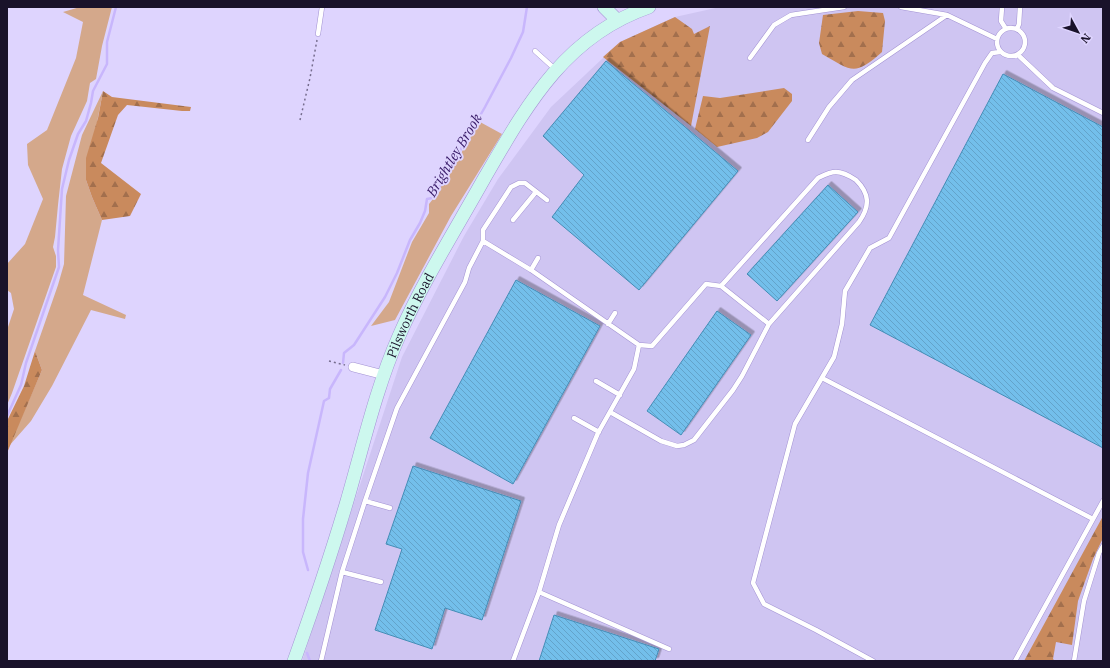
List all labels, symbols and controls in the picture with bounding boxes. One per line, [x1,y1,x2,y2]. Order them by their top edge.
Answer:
north arrow [1058,12,1098,52]
text: N [1077,31,1094,46]
water label: Brightley Brook [422,110,486,201]
street label: Pilsworth Road [382,270,437,360]

